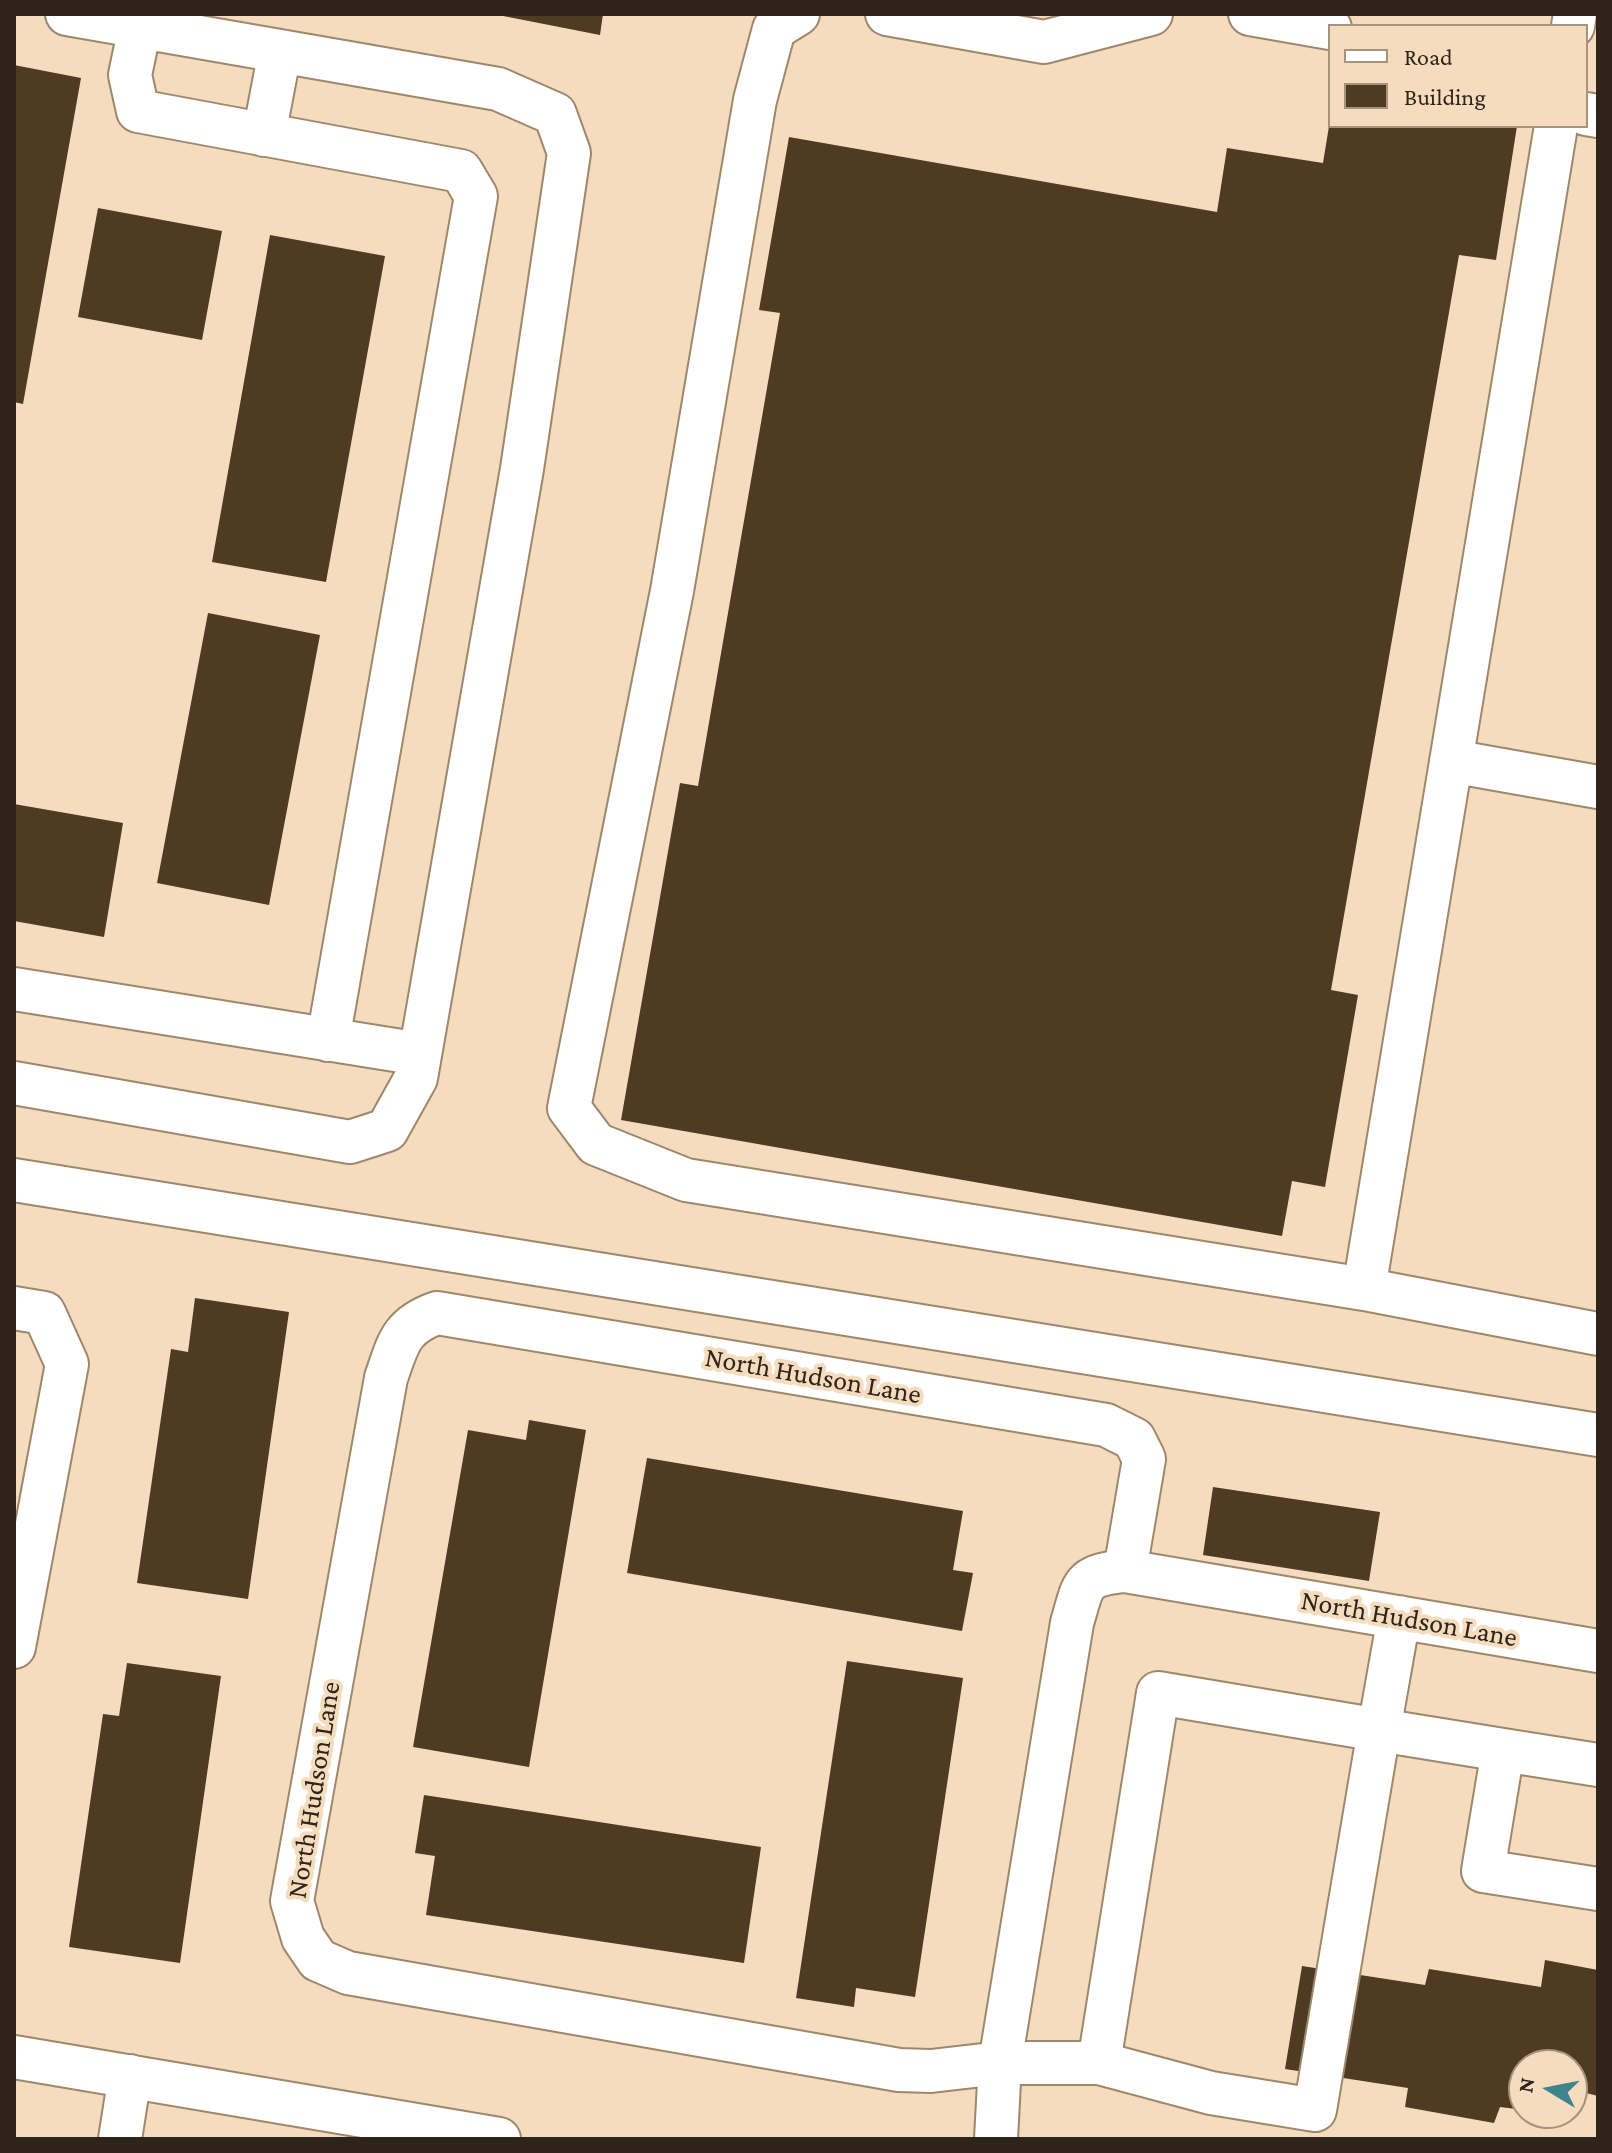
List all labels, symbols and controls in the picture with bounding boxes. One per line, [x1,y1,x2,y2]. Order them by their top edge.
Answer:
legend [1328,24,1588,128]
text: Road [1404,43,1453,70]
text: Building [1404,83,1486,110]
street label: North Hudson Lane [702,1340,924,1412]
street label: North Hudson Lane [1298,1583,1520,1655]
street label: North Hudson Lane [280,1679,348,1901]
north arrow [1508,2049,1588,2129]
text: N [1512,2076,1539,2095]

